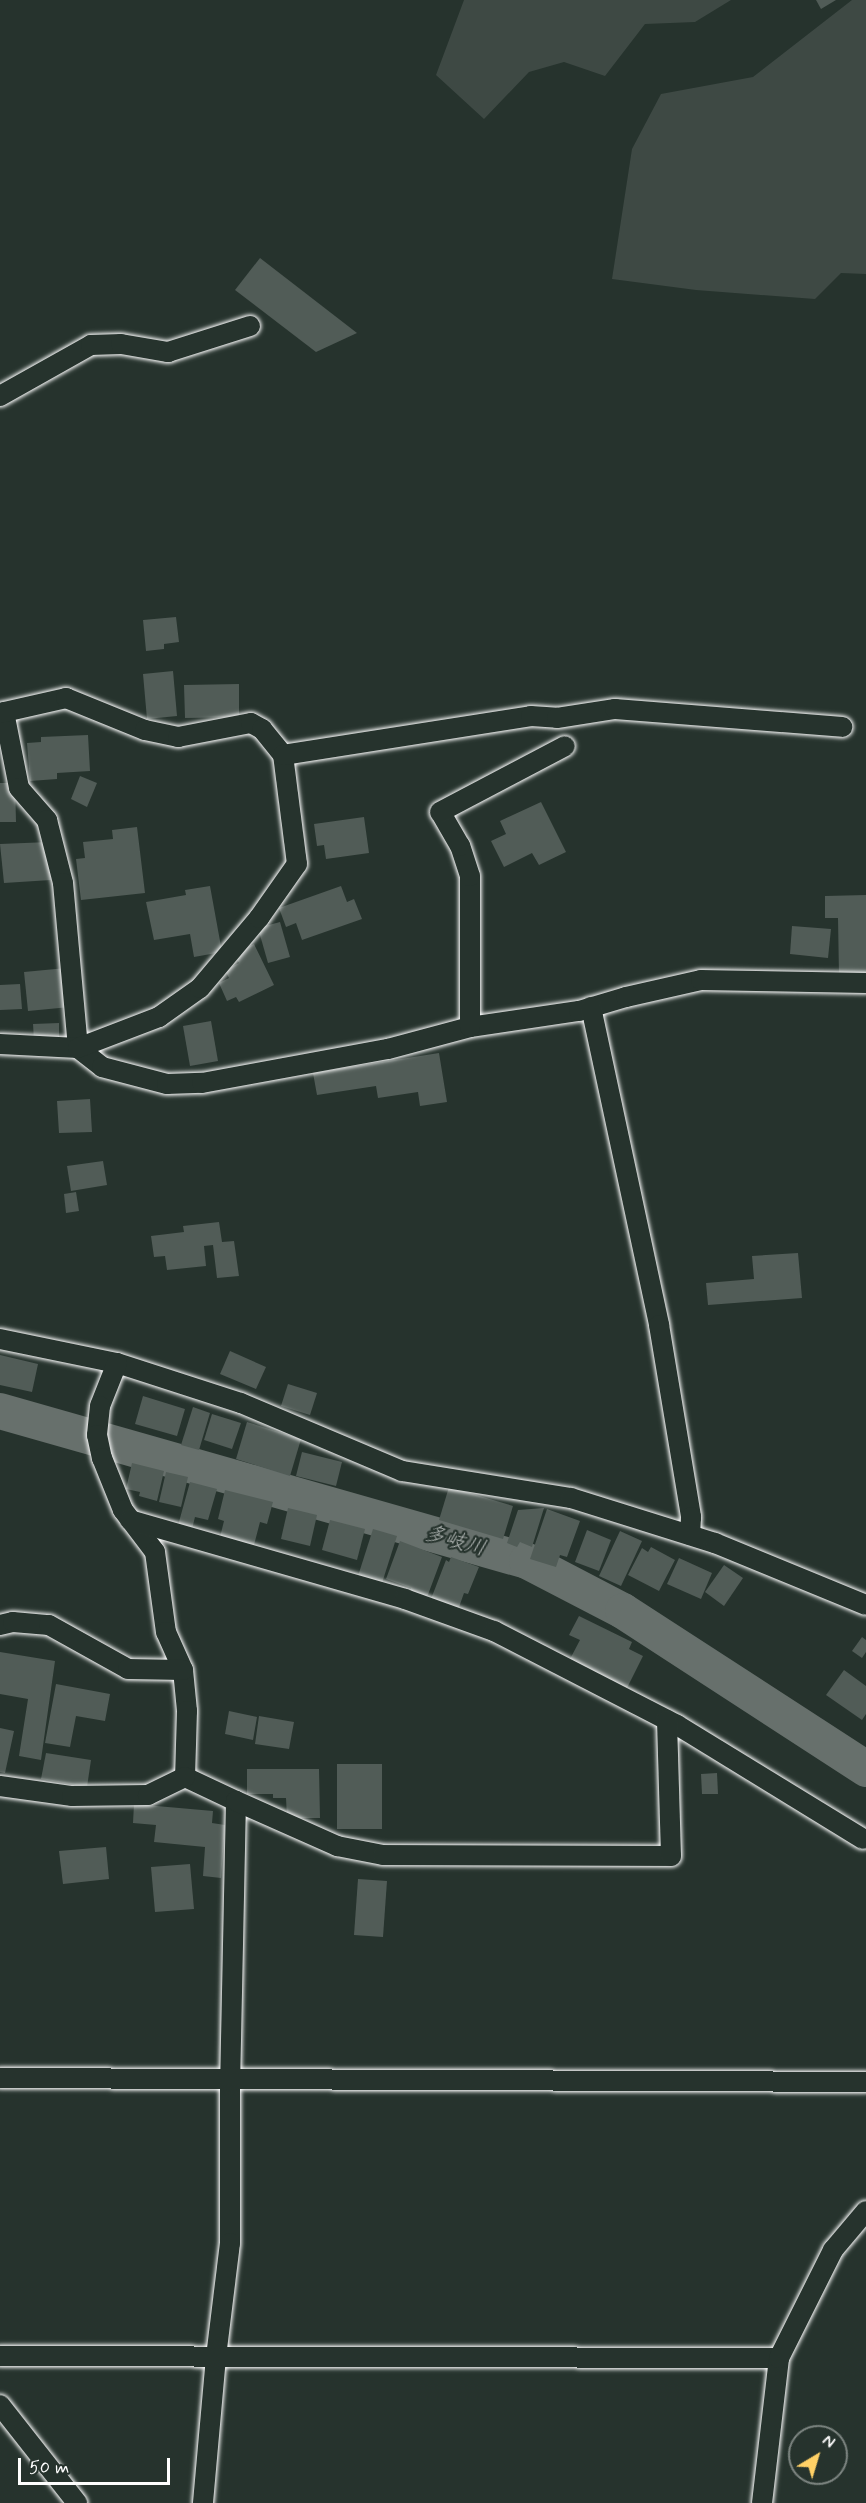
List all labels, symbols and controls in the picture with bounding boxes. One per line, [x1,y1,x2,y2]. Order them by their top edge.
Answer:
water label: 多岐川 [421,1520,489,1562]
north arrow [788,2425,848,2485]
text: N [817,2430,839,2454]
scale bar [21,2446,172,2484]
text: 50 m [29,2456,69,2480]

